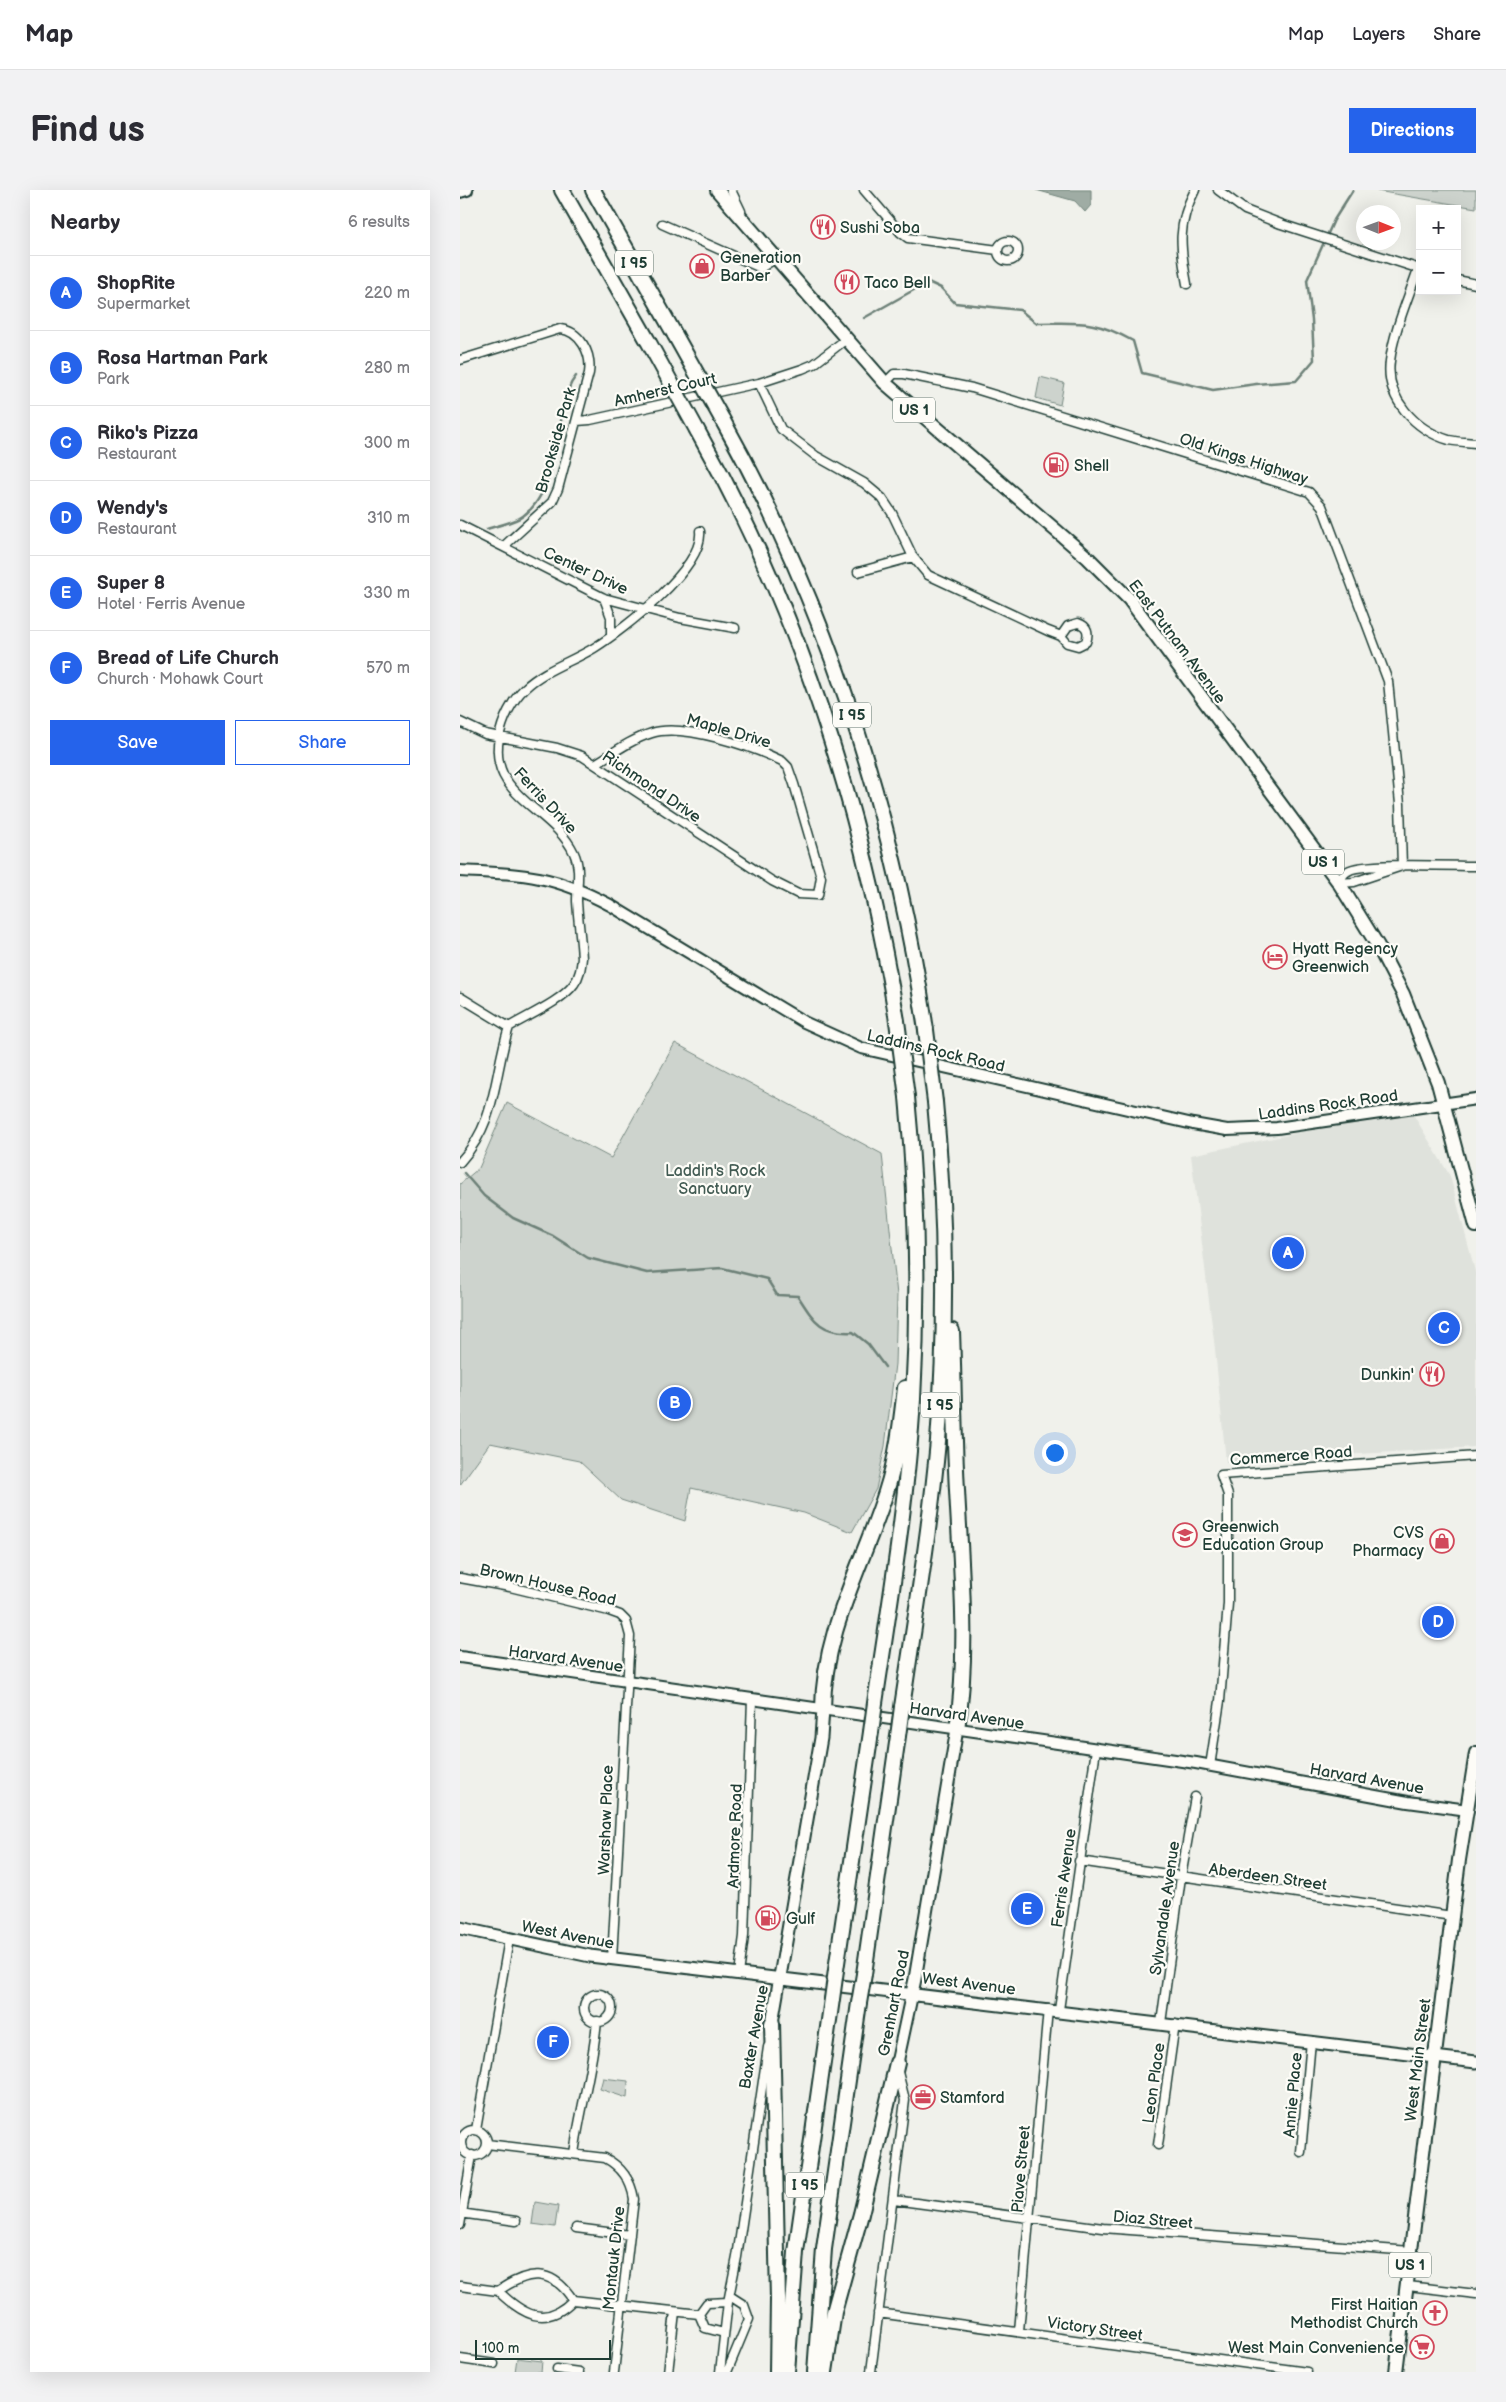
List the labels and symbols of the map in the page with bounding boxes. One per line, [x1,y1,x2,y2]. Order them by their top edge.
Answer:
north arrow [1356,205,1401,250]
restaurant icon: Sushi Soba [810,214,836,240]
place label: Sushi Soba [840,219,920,238]
place label: Generation Barber [720,249,801,286]
road number: I 95 [615,250,653,276]
shop icon: Generation Barber [689,253,715,279]
restaurant icon: Taco Bell [834,269,860,295]
place label: Taco Bell [864,274,931,293]
street label: Amherst Court [612,369,718,411]
street label: Brookside Park [532,385,581,496]
road number: US 1 [893,398,935,422]
street label: Old Kings Highway [1177,430,1311,489]
fuel station icon: Shell [1043,452,1069,478]
place label: Shell [1074,457,1109,476]
street label: Center Drive [540,543,631,600]
street label: East Putnam Avenue [1124,576,1230,708]
road number: I 95 [833,702,871,728]
street label: Maple Drive [684,710,774,753]
street label: Richmond Drive [598,747,705,828]
street label: Ferris Drive [509,764,581,838]
road number: US 1 [1302,850,1344,874]
place label: Hyatt Regency Greenwich [1292,940,1399,977]
hotel icon: Hyatt Regency Greenwich [1262,944,1288,970]
street label: Laddins Rock Road [865,1026,1006,1077]
street label: Laddins Rock Road [1257,1086,1399,1125]
park label: Laddin's Rock Sanctuary [665,1162,765,1199]
pin: A [1272,1234,1304,1272]
pin: C [1428,1309,1460,1347]
restaurant icon: Dunkin' [1419,1361,1445,1387]
place label: Dunkin' [1361,1366,1414,1385]
pin: B [659,1384,691,1422]
road number: I 95 [921,1392,959,1418]
your location [1042,1440,1068,1466]
street label: Commerce Road [1229,1443,1353,1470]
place label: Greenwich Education Group [1202,1518,1324,1555]
school or university icon: Greenwich Education Group [1172,1522,1198,1548]
place label: CVS Pharmacy [1352,1524,1425,1561]
shop icon: CVS Pharmacy [1429,1528,1455,1554]
street label: Brown House Road [478,1561,618,1610]
pin: D [1422,1603,1454,1641]
street label: Harvard Avenue [507,1642,625,1677]
street label: Harvard Avenue [908,1699,1026,1734]
street label: Harvard Avenue [1308,1760,1426,1799]
street label: Warshaw Place [595,1764,618,1875]
street label: Ardmore Road [724,1783,747,1889]
street label: Ferris Avenue [1048,1827,1081,1929]
street label: Sylvandale Avenue [1147,1839,1184,1976]
street label: Aberdeen Street [1208,1860,1328,1895]
pin: E [1011,1890,1043,1928]
fuel station icon: Gulf [755,1905,781,1931]
place label: Gulf [786,1910,815,1929]
street label: West Avenue [520,1917,616,1954]
street label: Grenhart Road [875,1949,914,2058]
street label: West Avenue [921,1969,1017,2000]
street label: Baxter Avenue [736,1983,773,2091]
street label: West Main Street [1402,1997,1435,2123]
pin: F [537,2023,569,2061]
street label: Leon Place [1139,2041,1170,2125]
street label: Annie Place [1280,2051,1307,2139]
office icon: Stamford [910,2084,936,2110]
place label: Stamford [940,2089,1005,2108]
street label: Piave Street [1008,2124,1035,2214]
road number: I 95 [786,2172,824,2198]
street label: Montauk Drive [600,2205,629,2311]
street label: Diaz Street [1112,2208,1194,2233]
road number: US 1 [1389,2252,1431,2278]
place label: First Haitian Methodist Church [1290,2296,1418,2333]
church icon: First Haitian Methodist Church [1422,2300,1448,2326]
street label: Victory Street [1046,2313,1144,2346]
supermarket icon: West Main Convenience [1409,2334,1435,2360]
scale bar [475,2337,611,2360]
place label: West Main Convenience [1228,2339,1404,2358]

